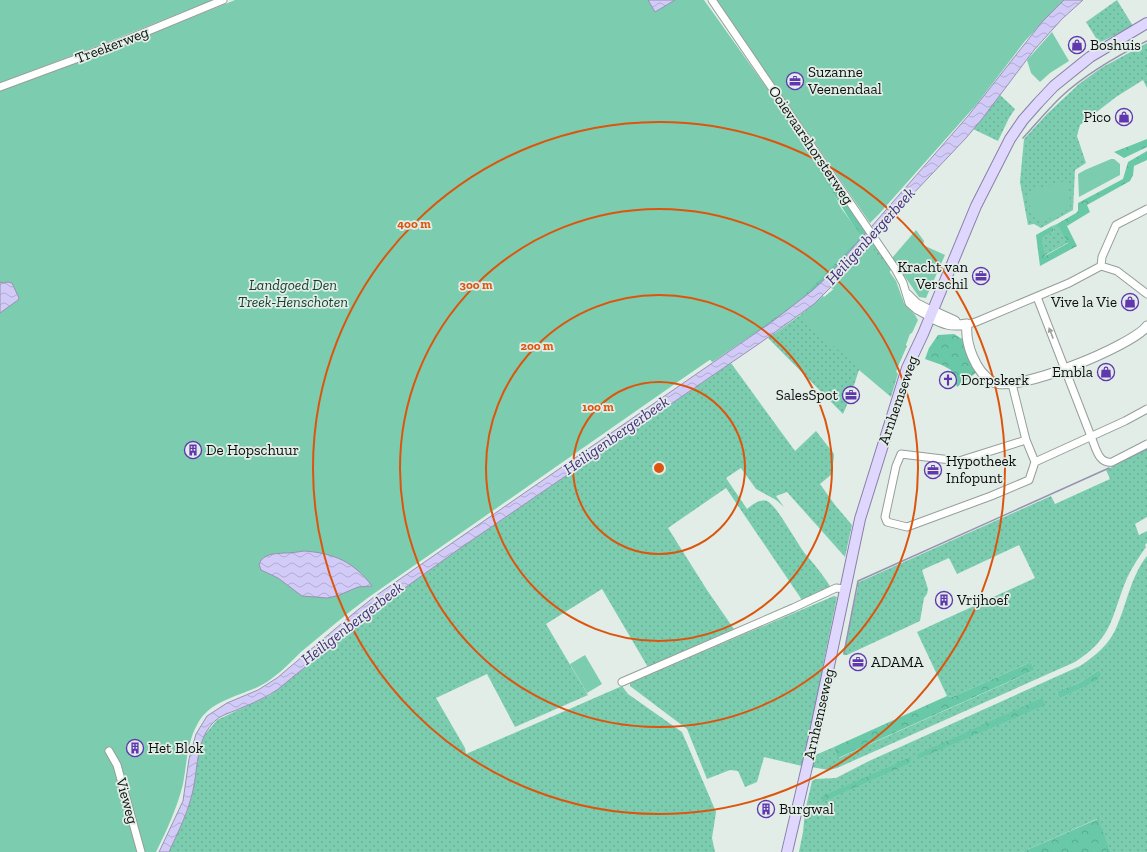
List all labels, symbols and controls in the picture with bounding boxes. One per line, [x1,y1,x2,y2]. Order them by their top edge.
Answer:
street label: Treekerweg [73,23,151,67]
shop icon: Boshuis [1067,35,1087,55]
place label: Boshuis [1090,36,1141,54]
place label: Suzanne Veenendaal [807,63,882,98]
office icon: Suzanne Veenendaal [785,71,805,91]
street label: Ooievaarshorsterweg [765,82,857,208]
shop icon: Pico [1114,107,1134,127]
place label: Pico [1084,108,1111,126]
water label: Heiligenbergerbeek [821,183,919,289]
text: 400 m [397,217,431,231]
place label: Kracht van Verschil [897,258,968,293]
office icon: Kracht van Verschil [971,266,991,286]
park label: Landgoed Den Treek-Henschoten [238,276,348,311]
text: 300 m [460,278,493,292]
shop icon: Vive la Vie [1120,292,1140,312]
place label: Vive la Vie [1050,293,1117,311]
one-way arrow [1048,327,1054,339]
text: 200 m [520,339,554,353]
street label: Arnhemseweg [874,353,922,447]
shop icon: Embla [1096,362,1116,382]
place label: Embla [1052,363,1093,381]
church icon: Dorpskerk [938,370,958,390]
place label: Dorpskerk [961,371,1029,389]
office icon: SalesSpot [841,385,861,405]
place label: SalesSpot [776,386,838,404]
water label: Heiligenbergerbeek [560,392,672,478]
text: 100 m [582,400,614,414]
building icon: De Hopschuur [183,440,203,460]
place label: De Hopschuur [206,441,299,459]
place label: Hypotheek Infopunt [946,452,1016,487]
office icon: Hypotheek Infopunt [923,460,943,480]
centre of rings [652,461,666,475]
water label: Heiligenbergerbeek [297,577,407,669]
building icon: Vrijhoef [934,590,954,610]
place label: Vrijhoef [956,591,1010,609]
office icon: ADAMA [848,652,868,672]
place label: ADAMA [871,653,924,671]
street label: Arnhemseweg [800,667,838,761]
building icon: Het Blok [125,738,145,758]
place label: Het Blok [148,739,204,757]
street label: Vieweg [112,775,142,826]
building icon: Burgwal [756,799,776,819]
place label: Burgwal [779,800,834,818]

